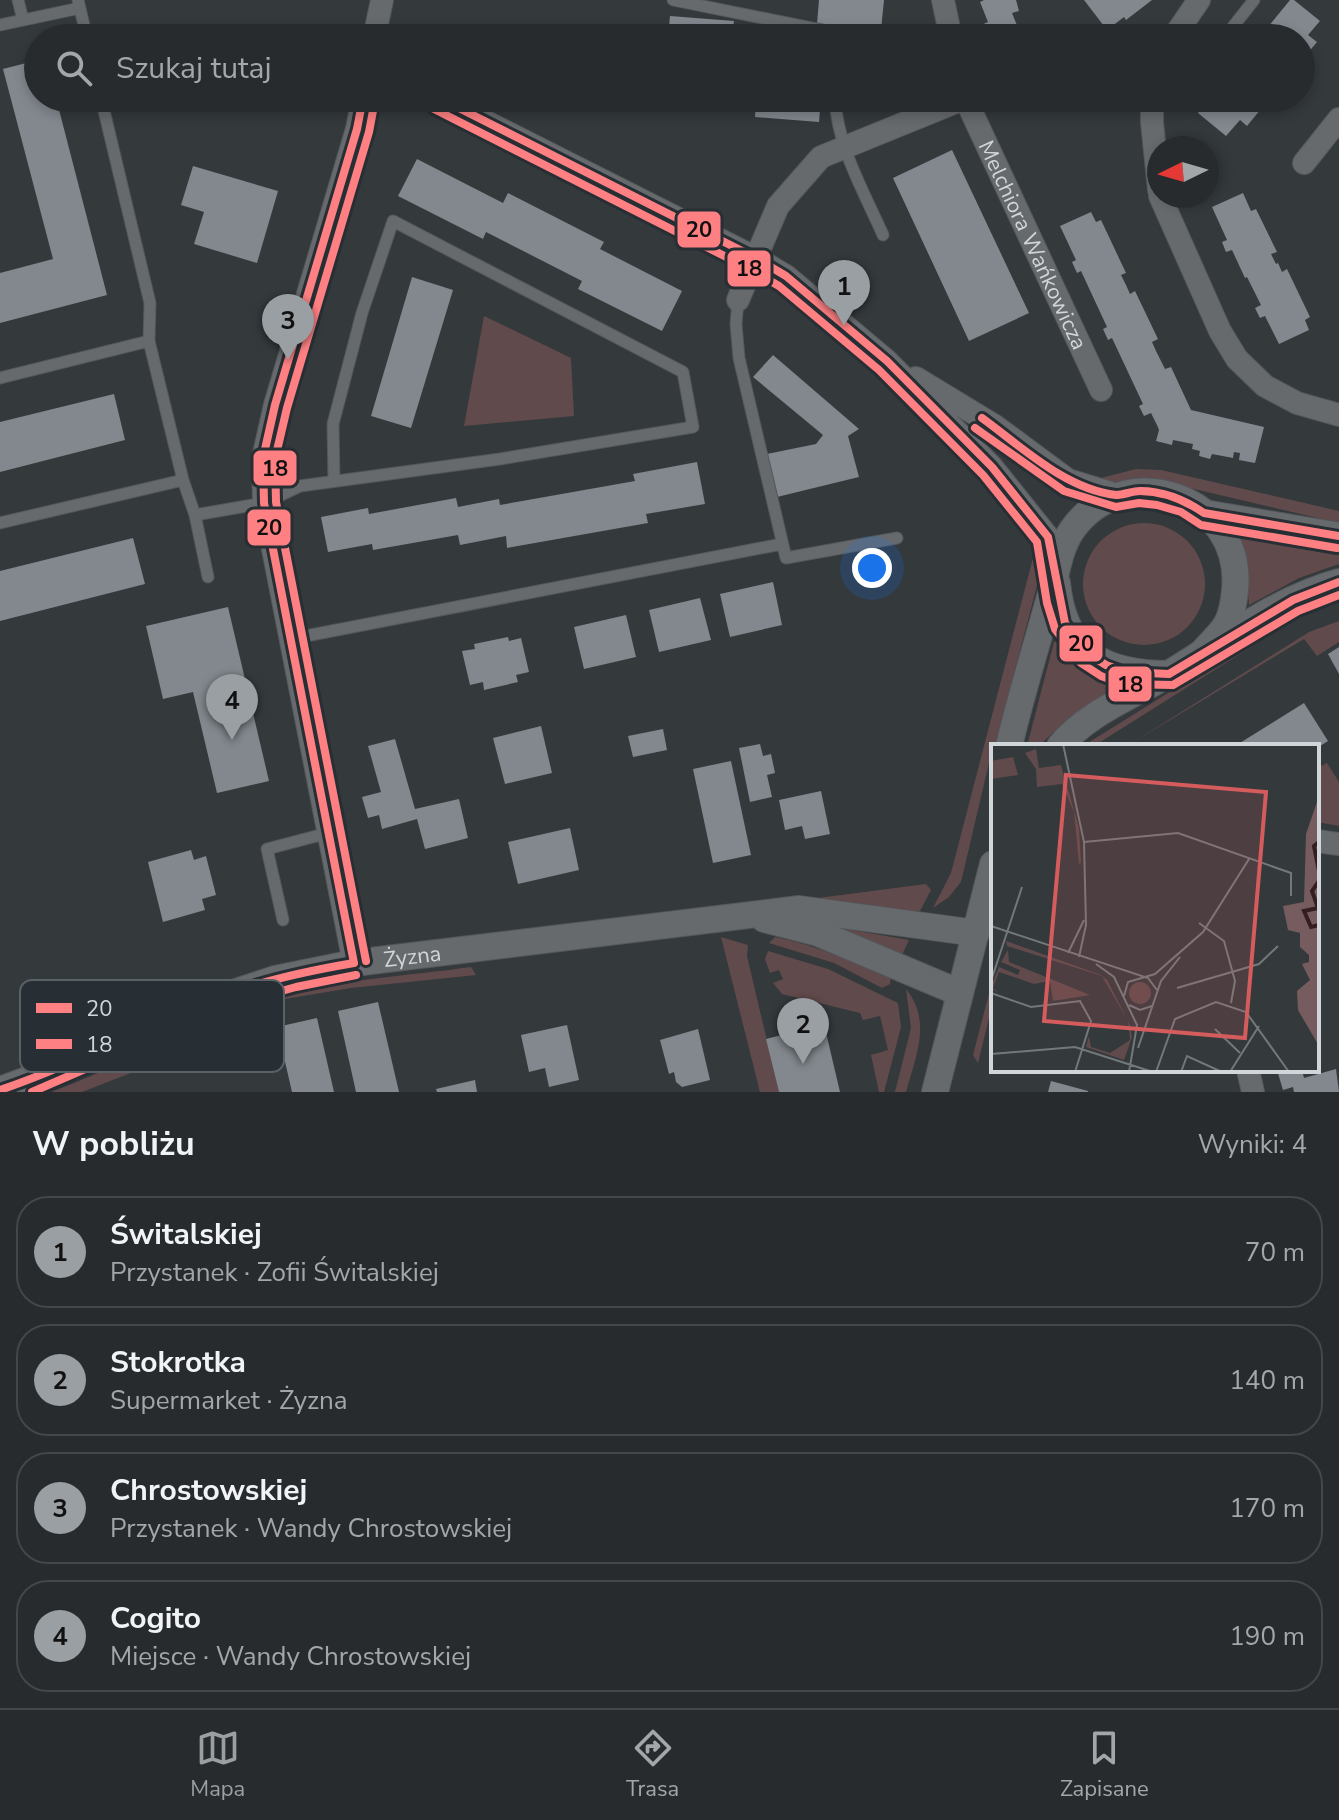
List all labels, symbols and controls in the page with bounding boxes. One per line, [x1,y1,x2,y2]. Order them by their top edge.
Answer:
search box [24,24,1315,112]
icon: search [52,46,96,90]
text: Szukaj tutaj [116,48,272,89]
street label: Melchiora Wańkowicza [971,136,1094,355]
north arrow [1147,136,1219,208]
line badge: 20 [676,210,722,249]
text: 20 [686,215,712,245]
line badge: 18 [726,249,772,288]
text: 18 [736,254,762,284]
pin: 1 [818,260,870,326]
pin: 3 [262,294,314,360]
line badge: 18 [252,449,298,487]
text: 18 [262,454,288,484]
line badge: 20 [246,508,292,547]
text: 20 [256,513,282,543]
your location [852,548,892,588]
line badge: 20 [1058,624,1104,663]
text: 20 [1068,629,1094,659]
line badge: 18 [1107,665,1153,703]
text: 18 [1117,670,1143,700]
pin: 4 [206,674,258,740]
inset map [991,744,1319,1072]
street label: Żyzna [382,939,443,975]
legend [20,980,284,1072]
text: 20 [86,994,112,1024]
pin: 2 [777,998,829,1064]
text: 18 [86,1030,112,1060]
text: W pobliżu [32,1121,195,1167]
text: Wyniki: 4 [1198,1127,1307,1162]
text: Świtalskiej [110,1214,262,1255]
text: 1 [52,1235,68,1270]
text: 70 m [1245,1235,1305,1270]
text: Przystanek · Zofii Świtalskiej [110,1255,439,1290]
text: Stokrotka [110,1342,246,1383]
text: 2 [52,1363,68,1398]
text: 140 m [1229,1363,1305,1398]
text: Supermarket · Żyzna [110,1383,348,1418]
text: Chrostowskiej [110,1470,307,1511]
text: 3 [52,1491,68,1526]
text: 170 m [1229,1491,1305,1526]
text: Przystanek · Wandy Chrostowskiej [110,1511,512,1546]
text: Cogito [110,1598,201,1639]
text: 4 [52,1619,68,1654]
text: 190 m [1229,1619,1305,1654]
text: Miejsce · Wandy Chrostowskiej [110,1639,471,1674]
tab: Mapa [190,1726,245,1804]
tab: Trasa [626,1726,679,1804]
tab: Zapisane [1060,1726,1149,1804]

